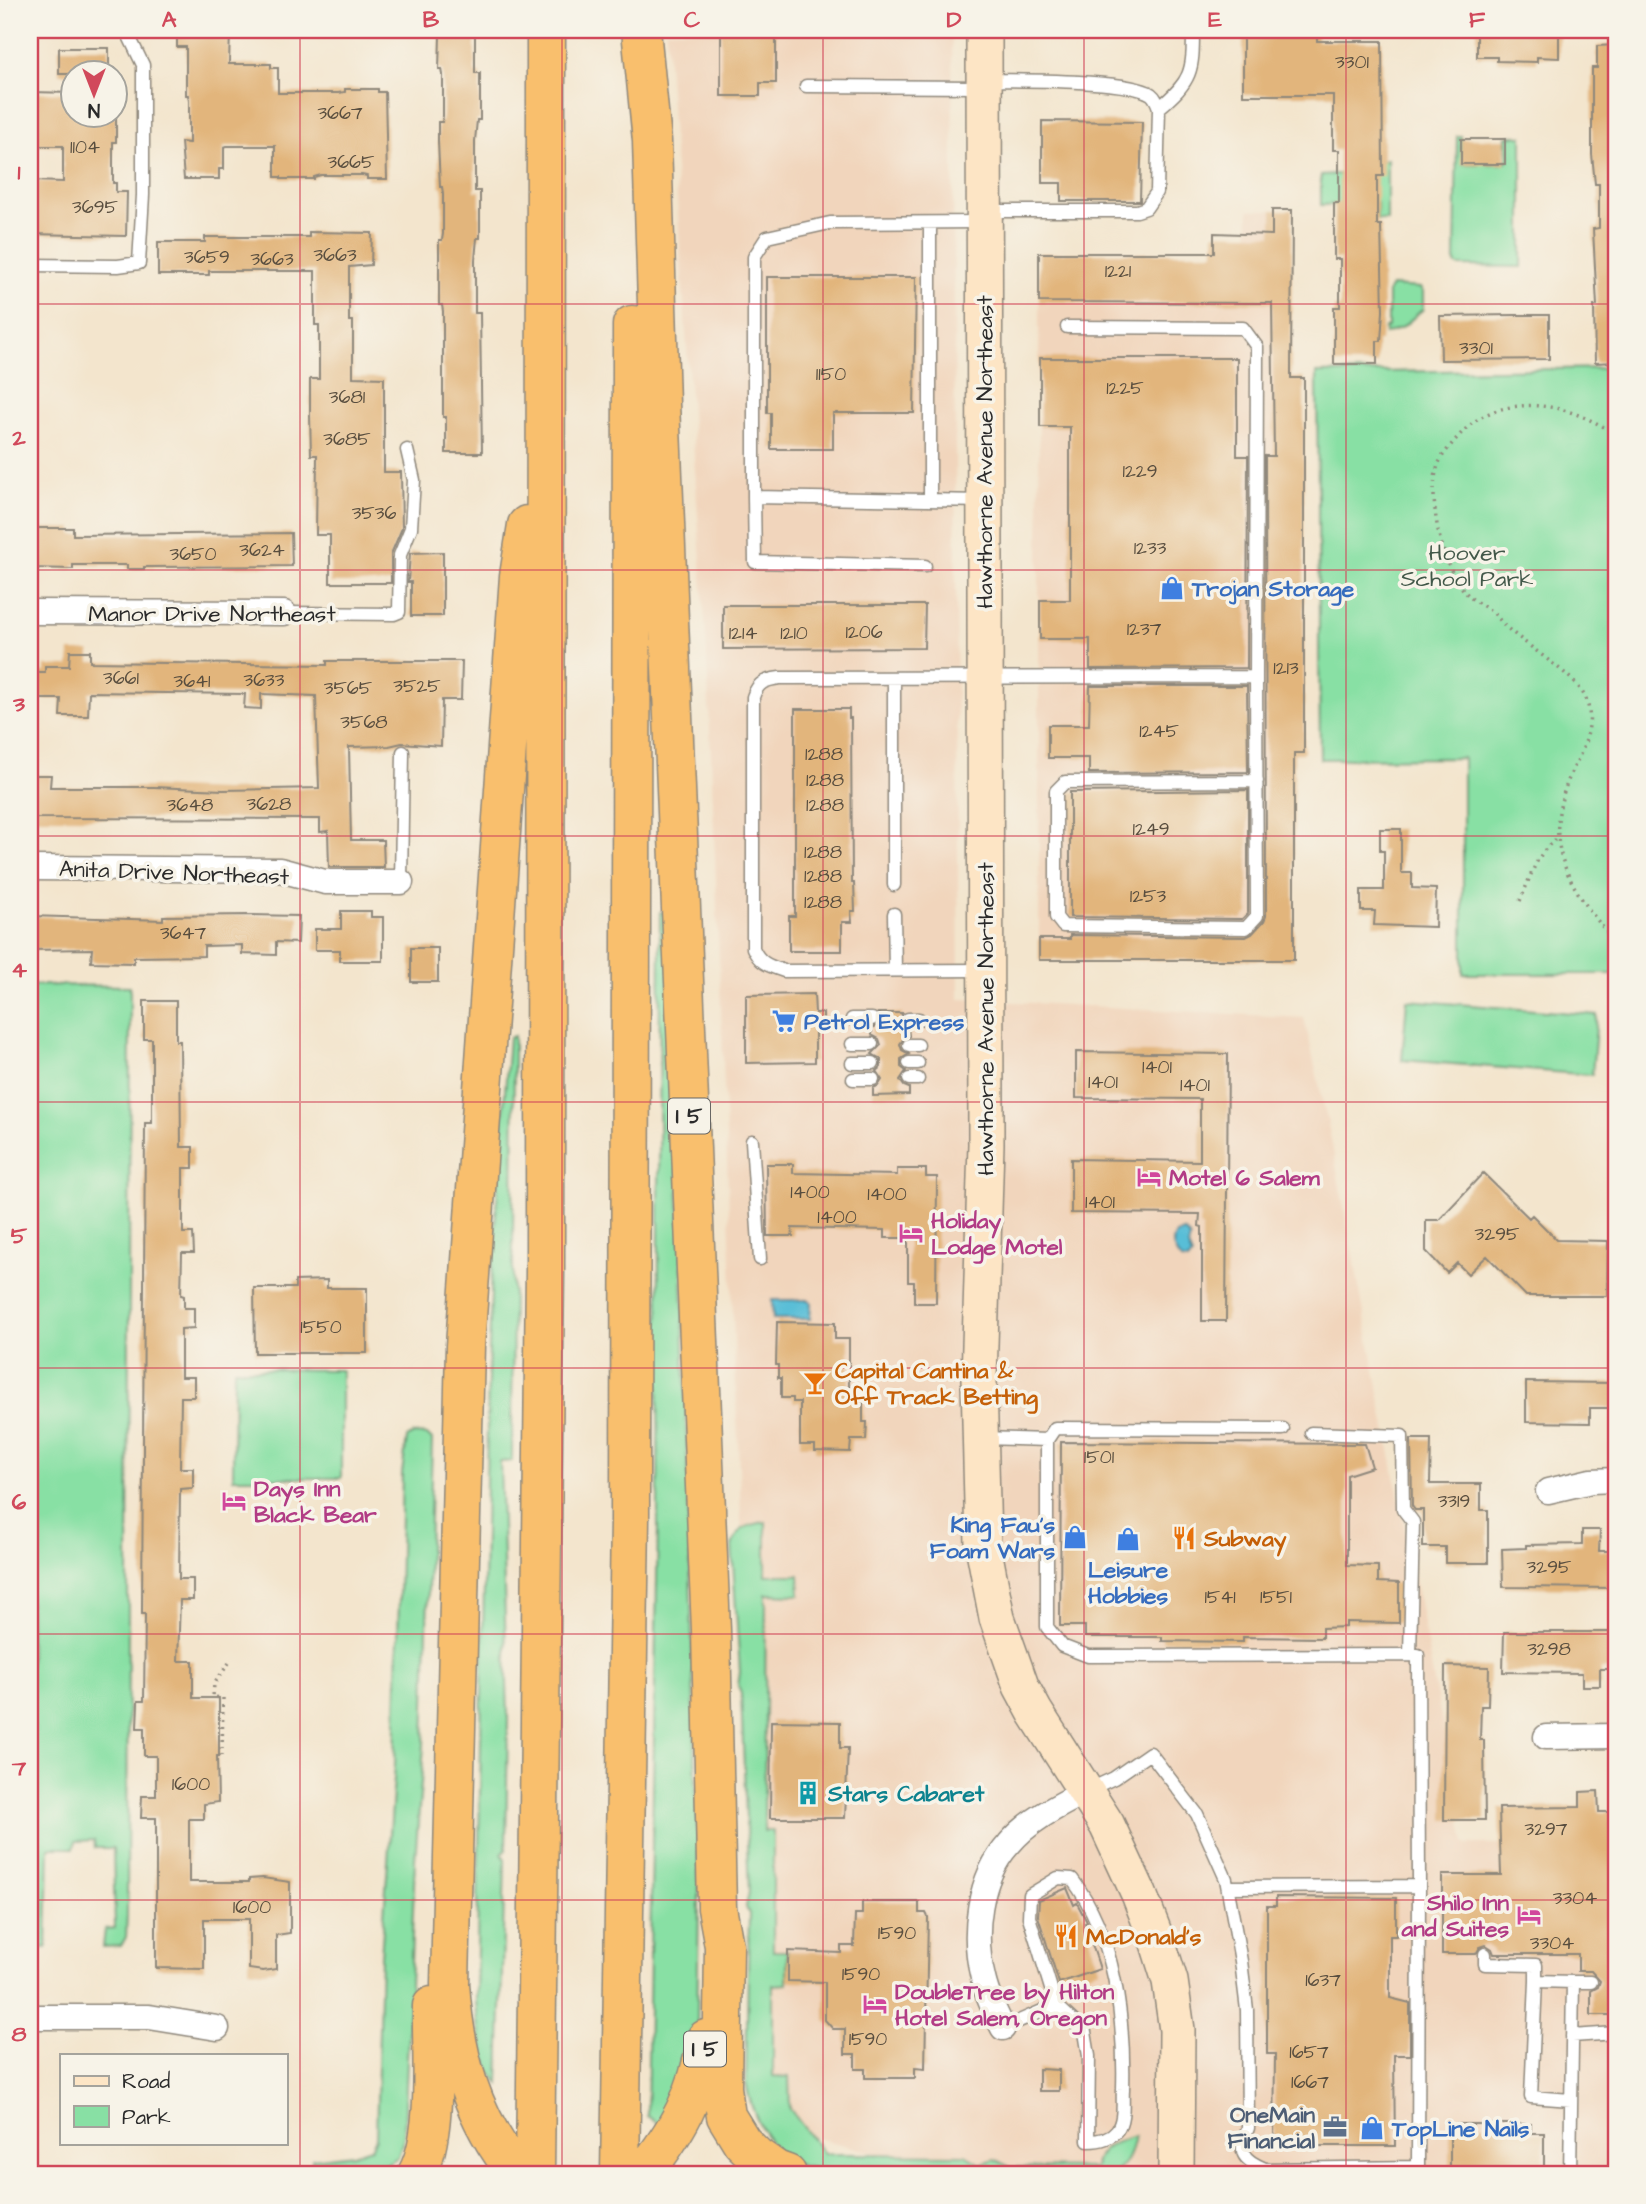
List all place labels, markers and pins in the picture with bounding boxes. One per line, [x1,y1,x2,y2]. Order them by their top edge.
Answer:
place label: Trojan Storage [1191,573,1355,606]
shop icon: Trojan Storage [1158,574,1186,602]
place label: Petrol Express [804,1006,965,1038]
supermarket icon: Petrol Express [770,1007,798,1035]
place label: Motel 6 Salem [1169,1162,1321,1194]
hotel icon: Motel 6 Salem [1135,1163,1163,1191]
place label: Holiday Lodge Motel [931,1205,1063,1264]
hotel icon: Holiday Lodge Motel [897,1219,925,1247]
place label: Capital Cantina & Off Track Betting [835,1355,1038,1414]
bar icon: Capital Cantina & Off Track Betting [801,1369,829,1397]
place label: Days Inn Black Bear [254,1473,377,1531]
hotel icon: Days Inn Black Bear [220,1487,248,1515]
place label: King Fau's Foam Wars [930,1509,1055,1567]
shop icon: King Fau's Foam Wars [1061,1523,1089,1551]
place label: Subway [1203,1523,1287,1557]
restaurant icon: Subway [1170,1524,1198,1552]
shop icon: Leisure Hobbies [1114,1525,1142,1553]
place label: Leisure Hobbies [1088,1554,1169,1612]
place label: Stars Cabaret [827,1778,985,1810]
building icon: Stars Cabaret [794,1779,822,1807]
place label: Shilo Inn and Suites [1401,1887,1509,1945]
hotel icon: Shilo Inn and Suites [1515,1901,1543,1929]
place label: McDonald's [1086,1921,1202,1953]
restaurant icon: McDonald's [1052,1922,1080,1950]
place label: DoubleTree by Hilton Hotel Salem, Oregon [895,1976,1115,2035]
hotel icon: DoubleTree by Hilton Hotel Salem, Oregon [861,1990,889,2018]
place label: OneMain Financial [1228,2099,1315,2157]
office icon: OneMain Financial [1321,2113,1349,2141]
place label: TopLine Nails [1391,2113,1530,2145]
shop icon: TopLine Nails [1358,2114,1386,2142]

